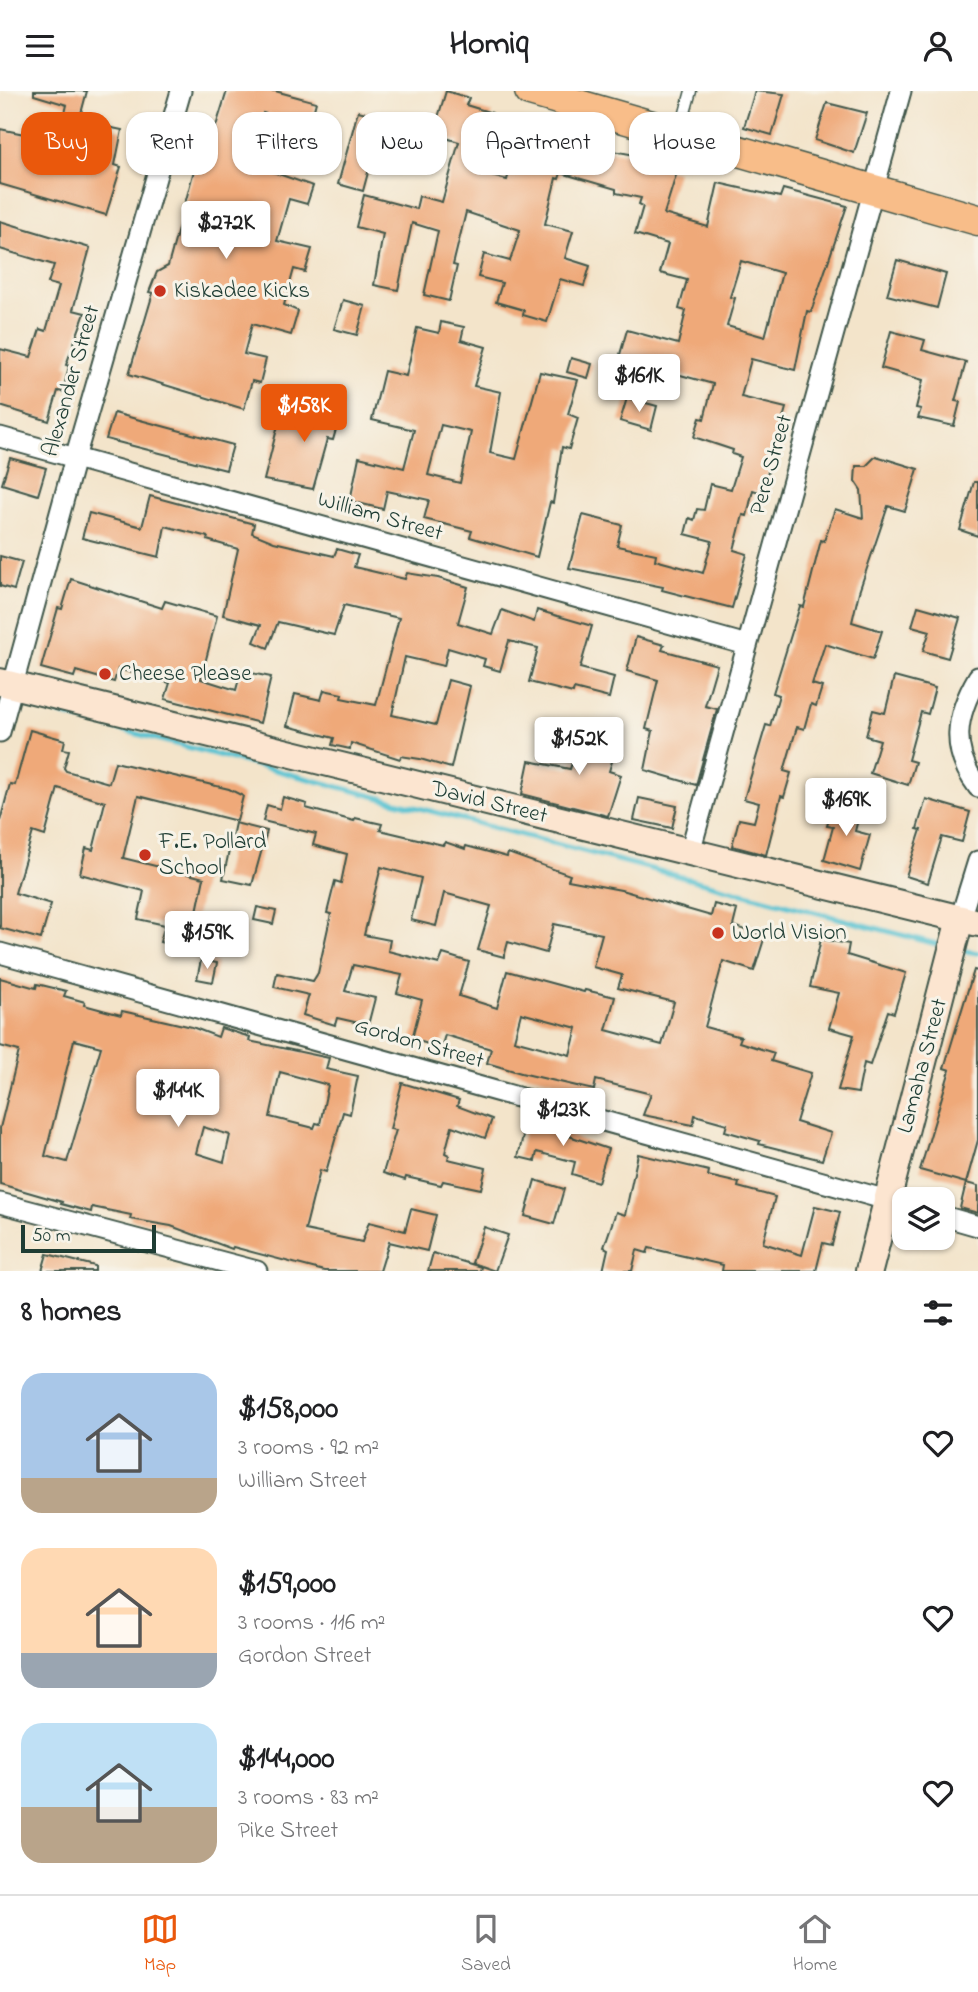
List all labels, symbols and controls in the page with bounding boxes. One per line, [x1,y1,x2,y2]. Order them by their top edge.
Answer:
text: Homiq [449,22,529,69]
icon: menu [21,27,59,65]
icon: person [919,27,957,65]
chip: Buy [21,112,112,175]
chip: Rent [126,112,218,175]
chip: Filters [232,112,342,175]
chip: New [356,112,447,175]
chip: Apartment [461,112,615,175]
chip: House [629,112,740,175]
pin: $272K [177,201,275,261]
text: $272K [197,207,255,240]
place label: Kiskadee Kicks [174,275,310,308]
marker: Kiskadee Kicks [152,283,168,299]
street label: Alexander Street [35,301,109,461]
pin: $161K [590,355,688,414]
text: $161K [614,360,664,393]
pin: $158K [255,385,353,444]
text: $158K [277,390,331,423]
street label: Pere Street [742,411,802,519]
street label: William Street [313,483,447,551]
place label: Cheese Please [119,658,252,691]
marker: Cheese Please [97,666,113,682]
pin: $152K [530,717,628,777]
text: $152K [551,723,607,756]
street label: David Street [426,772,551,833]
pin: $169K [797,779,895,838]
text: $169K [821,784,871,817]
place label: F.E. Pollard School [158,826,266,885]
marker: F.E. Pollard School [137,847,153,863]
pin: $159K [158,911,256,971]
text: $159K [181,917,233,950]
place label: World Vision [732,917,847,950]
marker: World Vision [710,925,726,941]
street label: Lamaha Street [889,995,957,1137]
street label: Gordon Street [350,1010,488,1078]
pin: $144K [129,1069,227,1129]
text: $144K [152,1075,204,1108]
pin: $123K [514,1089,612,1148]
text: $123K [536,1094,590,1127]
map controls [892,1187,955,1250]
button: layers [892,1187,955,1250]
scale bar [21,1222,156,1254]
text: 50 m [32,1223,71,1250]
text: 8 homes [21,1291,122,1335]
icon: filters [919,1294,957,1332]
text: $158,000 [238,1388,338,1432]
icon: home [77,1401,161,1485]
icon: heart [919,1424,957,1462]
text: 3 rooms · 92 m² [238,1432,379,1465]
text: William Street [238,1465,367,1498]
text: $159,000 [238,1563,336,1607]
icon: home [77,1576,161,1660]
icon: heart [919,1599,957,1637]
text: 3 rooms · 116 m² [238,1607,385,1640]
text: Gordon Street [238,1640,371,1673]
text: $144,000 [238,1738,334,1782]
icon: home [77,1751,161,1835]
icon: heart [919,1774,957,1812]
text: 3 rooms · 83 m² [238,1782,379,1815]
text: Pike Street [238,1815,338,1848]
tab: Map [141,1910,179,1979]
tab: Saved [461,1910,511,1979]
tab: Home [793,1910,837,1979]

